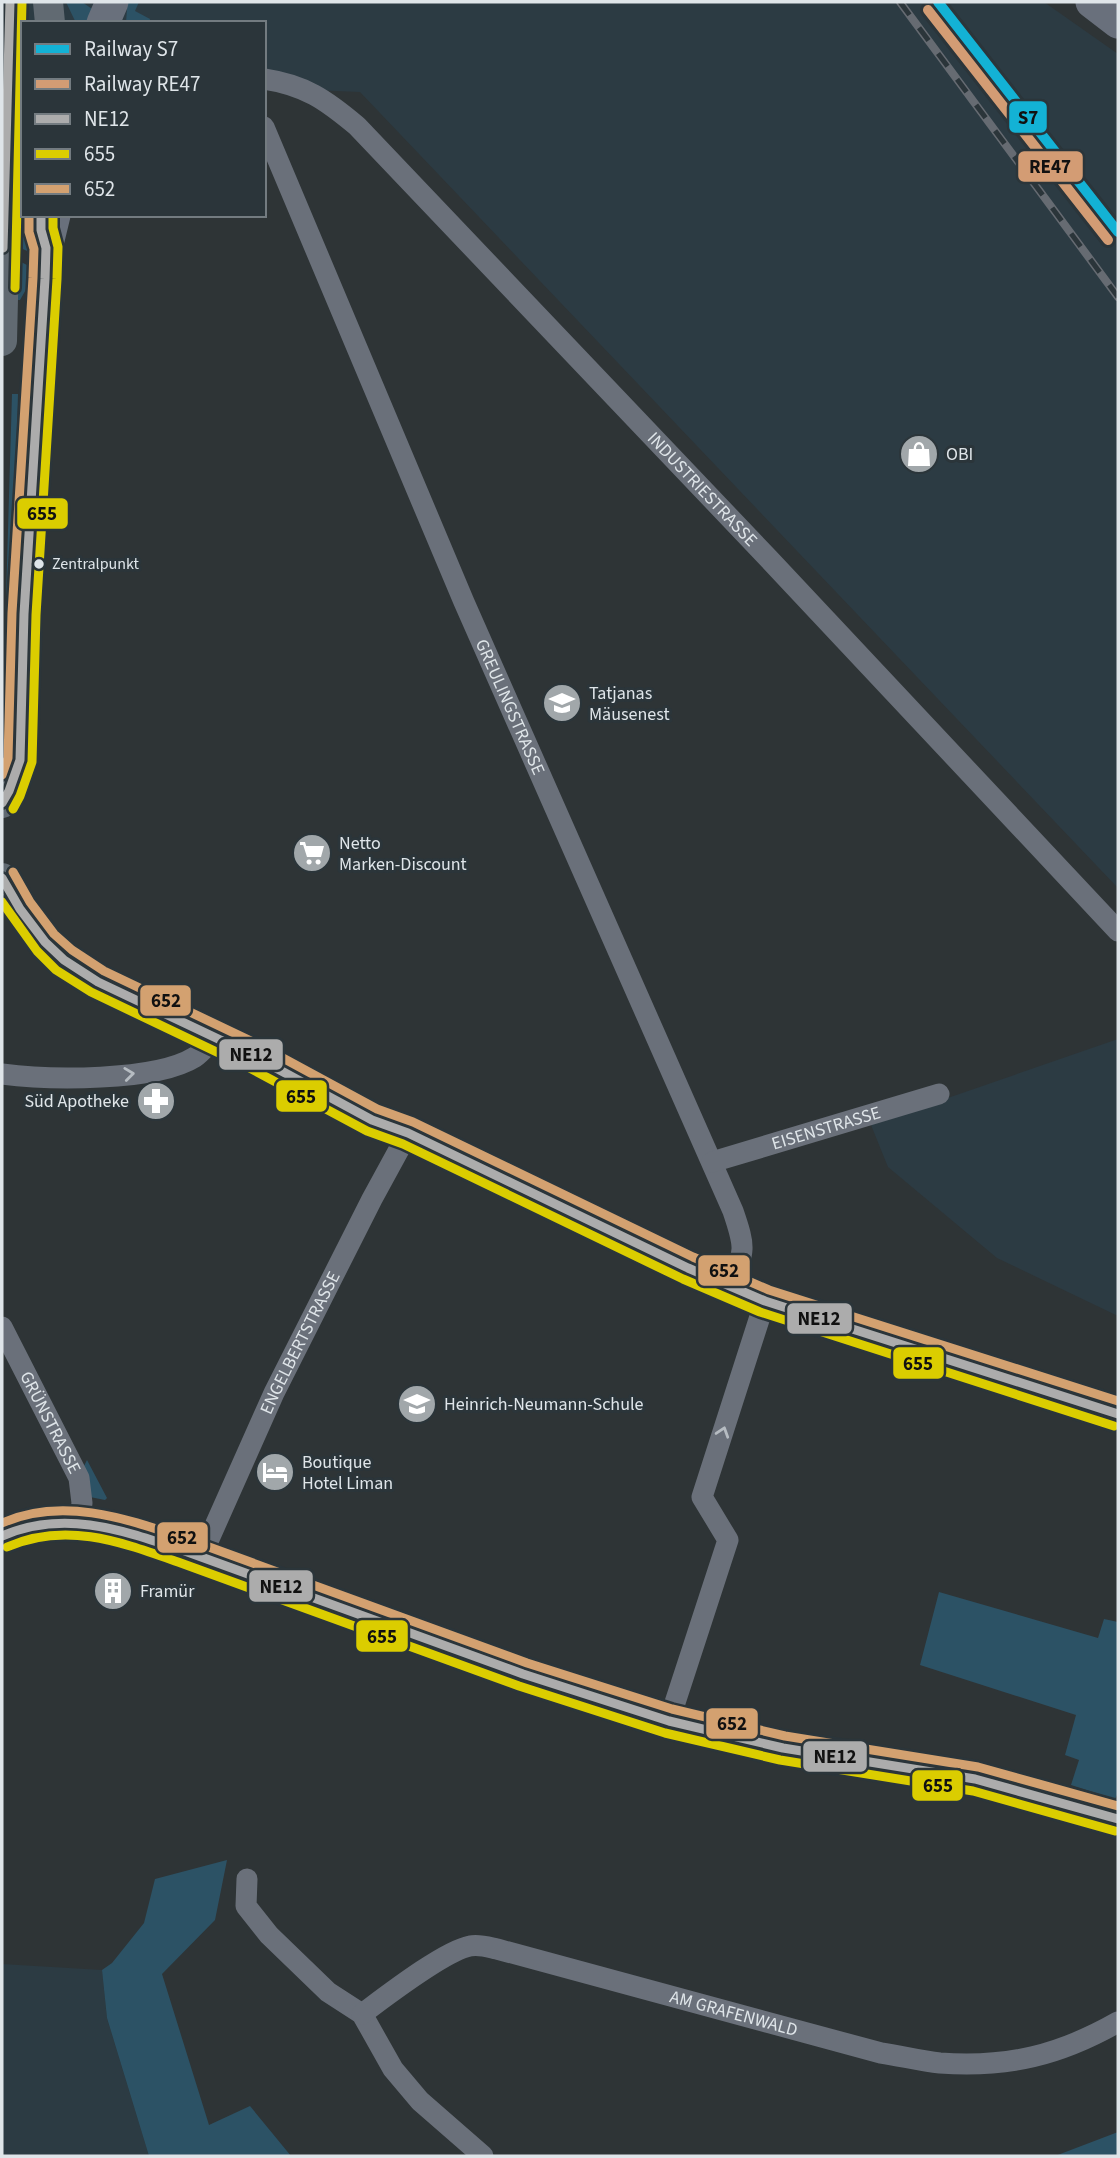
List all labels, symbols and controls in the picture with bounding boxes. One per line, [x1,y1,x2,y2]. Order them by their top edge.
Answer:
legend [21,21,266,217]
text: Railway S7 [84,34,178,64]
text: Railway RE47 [84,69,200,99]
line badge: S7 [1008,100,1048,134]
text: NE12 [84,104,130,134]
text: S7 [1018,105,1038,132]
text: 655 [84,139,115,169]
line badge: RE47 [1017,150,1084,183]
text: RE47 [1029,154,1071,181]
text: 652 [84,174,115,204]
street label: INDUSTRIESTRASSE [642,426,763,552]
shop icon: OBI [898,433,940,475]
place label: OBI [946,442,973,467]
line badge: 655 [16,497,69,530]
text: 655 [27,501,57,528]
place label: Zentralpunkt [52,553,140,575]
marker: Zentralpunkt [32,557,46,571]
street label: GREULINGSTRASSE [469,635,551,779]
place label: Tatjanas Mäusenest [589,681,669,727]
school or university icon: Tatjanas Mäusenest [541,682,583,724]
place label: Netto Marken-Discount [339,831,467,877]
supermarket icon: Netto Marken-Discount [291,832,333,874]
line badge: 652 [139,984,192,1017]
text: 652 [151,988,181,1015]
line badge: NE12 [218,1038,284,1071]
text: NE12 [229,1042,273,1069]
one-way arrow [124,1066,135,1081]
line badge: 655 [275,1079,328,1113]
pharmacy icon: Süd Apotheke [135,1080,177,1122]
text: 655 [286,1084,316,1111]
place label: Süd Apotheke [24,1089,129,1114]
street label: EISENSTRASSE [769,1100,883,1156]
line badge: 652 [697,1254,751,1287]
text: 652 [709,1258,739,1285]
street label: ENGELBERTSTRASSE [254,1267,346,1418]
line badge: NE12 [786,1302,853,1335]
text: NE12 [797,1306,841,1333]
line badge: 655 [892,1346,945,1380]
text: 655 [903,1351,933,1378]
street label: GRÜNSTRASSE [14,1367,87,1478]
school or university icon: Heinrich-Neumann-Schule [396,1383,438,1425]
place label: Heinrich-Neumann-Schule [444,1392,644,1417]
one-way arrow [715,1427,729,1439]
place label: Boutique Hotel Liman [302,1450,393,1496]
hotel icon: Boutique Hotel Liman [254,1451,296,1493]
line badge: 652 [156,1521,209,1554]
text: 652 [167,1525,197,1552]
line badge: NE12 [248,1569,314,1603]
building icon: Framür [92,1570,134,1612]
text: NE12 [259,1574,303,1601]
place label: Framür [140,1579,195,1604]
line badge: 655 [355,1619,409,1653]
text: 655 [367,1624,397,1651]
line badge: 652 [705,1707,759,1740]
text: 652 [717,1711,747,1738]
line badge: NE12 [802,1740,868,1773]
text: NE12 [813,1744,857,1771]
line badge: 655 [911,1769,964,1802]
text: 655 [923,1773,953,1800]
street label: AM GRAFENWALD [667,1984,801,2042]

